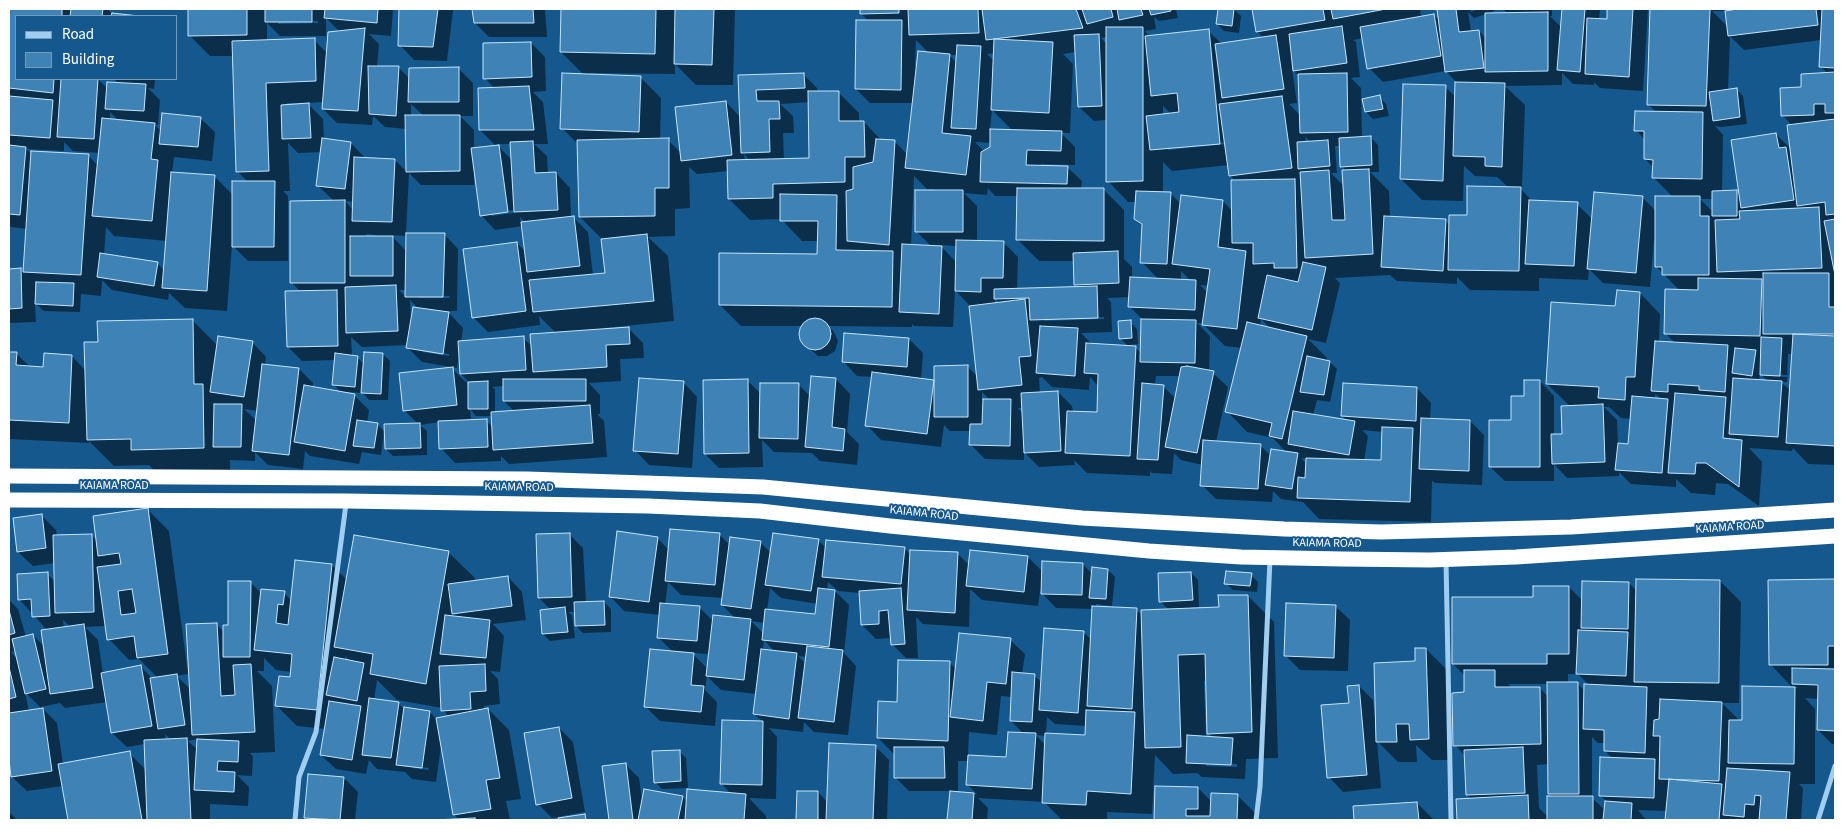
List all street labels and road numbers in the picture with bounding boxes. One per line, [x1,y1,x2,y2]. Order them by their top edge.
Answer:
street label: KAIAMA ROAD [79,479,149,493]
street label: KAIAMA ROAD [484,480,554,496]
street label: KAIAMA ROAD [889,503,959,525]
street label: KAIAMA ROAD [1695,518,1765,538]
street label: KAIAMA ROAD [1292,536,1362,552]

